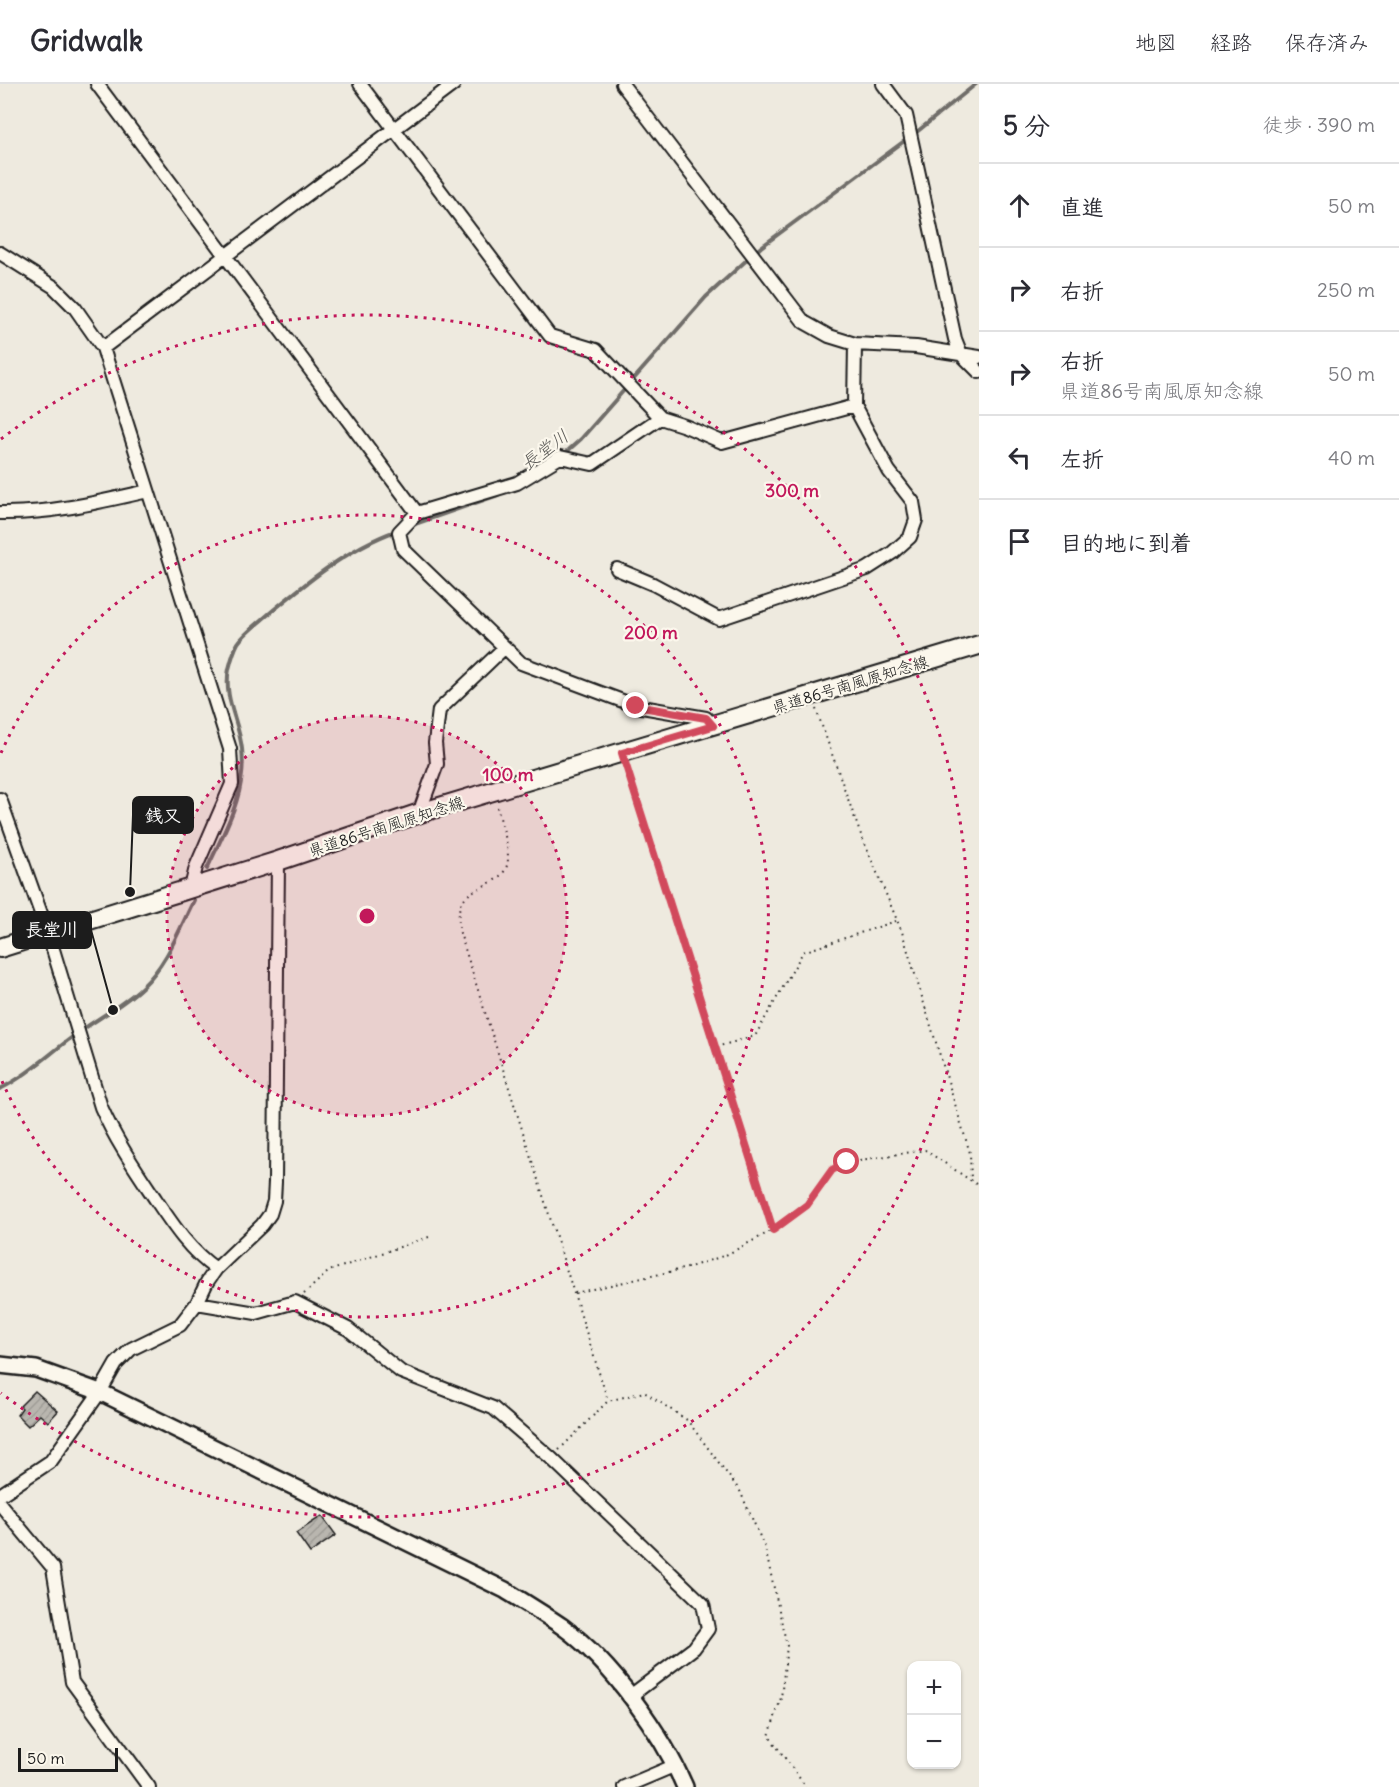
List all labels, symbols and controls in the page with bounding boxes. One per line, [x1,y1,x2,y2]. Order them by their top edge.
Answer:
text: Gridwalk [30,23,143,59]
text: 地図 [1135,29,1177,56]
text: 経路 [1210,29,1252,56]
text: 保存済み [1285,29,1369,56]
text: 5 分 [1003,109,1050,142]
text: 徒歩 · 390 m [1263,112,1375,137]
icon: ahead [1003,189,1036,222]
text: 直進 [1060,193,1104,221]
text: 50 m [1328,193,1375,218]
icon: right [1003,273,1036,306]
text: 右折 [1060,277,1104,305]
text: 250 m [1317,277,1375,302]
text: 右折 [1060,347,1104,375]
icon: right [1003,357,1036,390]
text: 50 m [1328,361,1375,386]
text: 県道86号南風原知念線 [1060,378,1263,403]
water label: 長堂川 [516,424,573,475]
icon: left [1003,441,1036,474]
text: 左折 [1060,445,1104,473]
text: 40 m [1328,445,1375,470]
text: 300 m [765,479,819,502]
icon: arrive [1003,525,1036,558]
text: 目的地に到着 [1060,529,1192,557]
text: 200 m [624,621,678,644]
street label: 県道86号南風原知念線 [769,651,931,717]
route end [622,692,648,718]
text: 100 m [483,763,534,786]
street label: 県道86号南風原知念線 [306,791,466,861]
callout: 銭又 [133,797,193,833]
text: 銭又 [145,804,181,827]
centre of rings [357,906,377,926]
callout: 長堂川 [13,912,91,948]
text: 長堂川 [25,918,79,941]
route start [833,1148,859,1174]
map controls [907,1661,961,1769]
button: + [907,1661,961,1715]
button: − [907,1715,961,1769]
scale bar [18,1745,118,1772]
text: 50 m [27,1748,65,1768]

